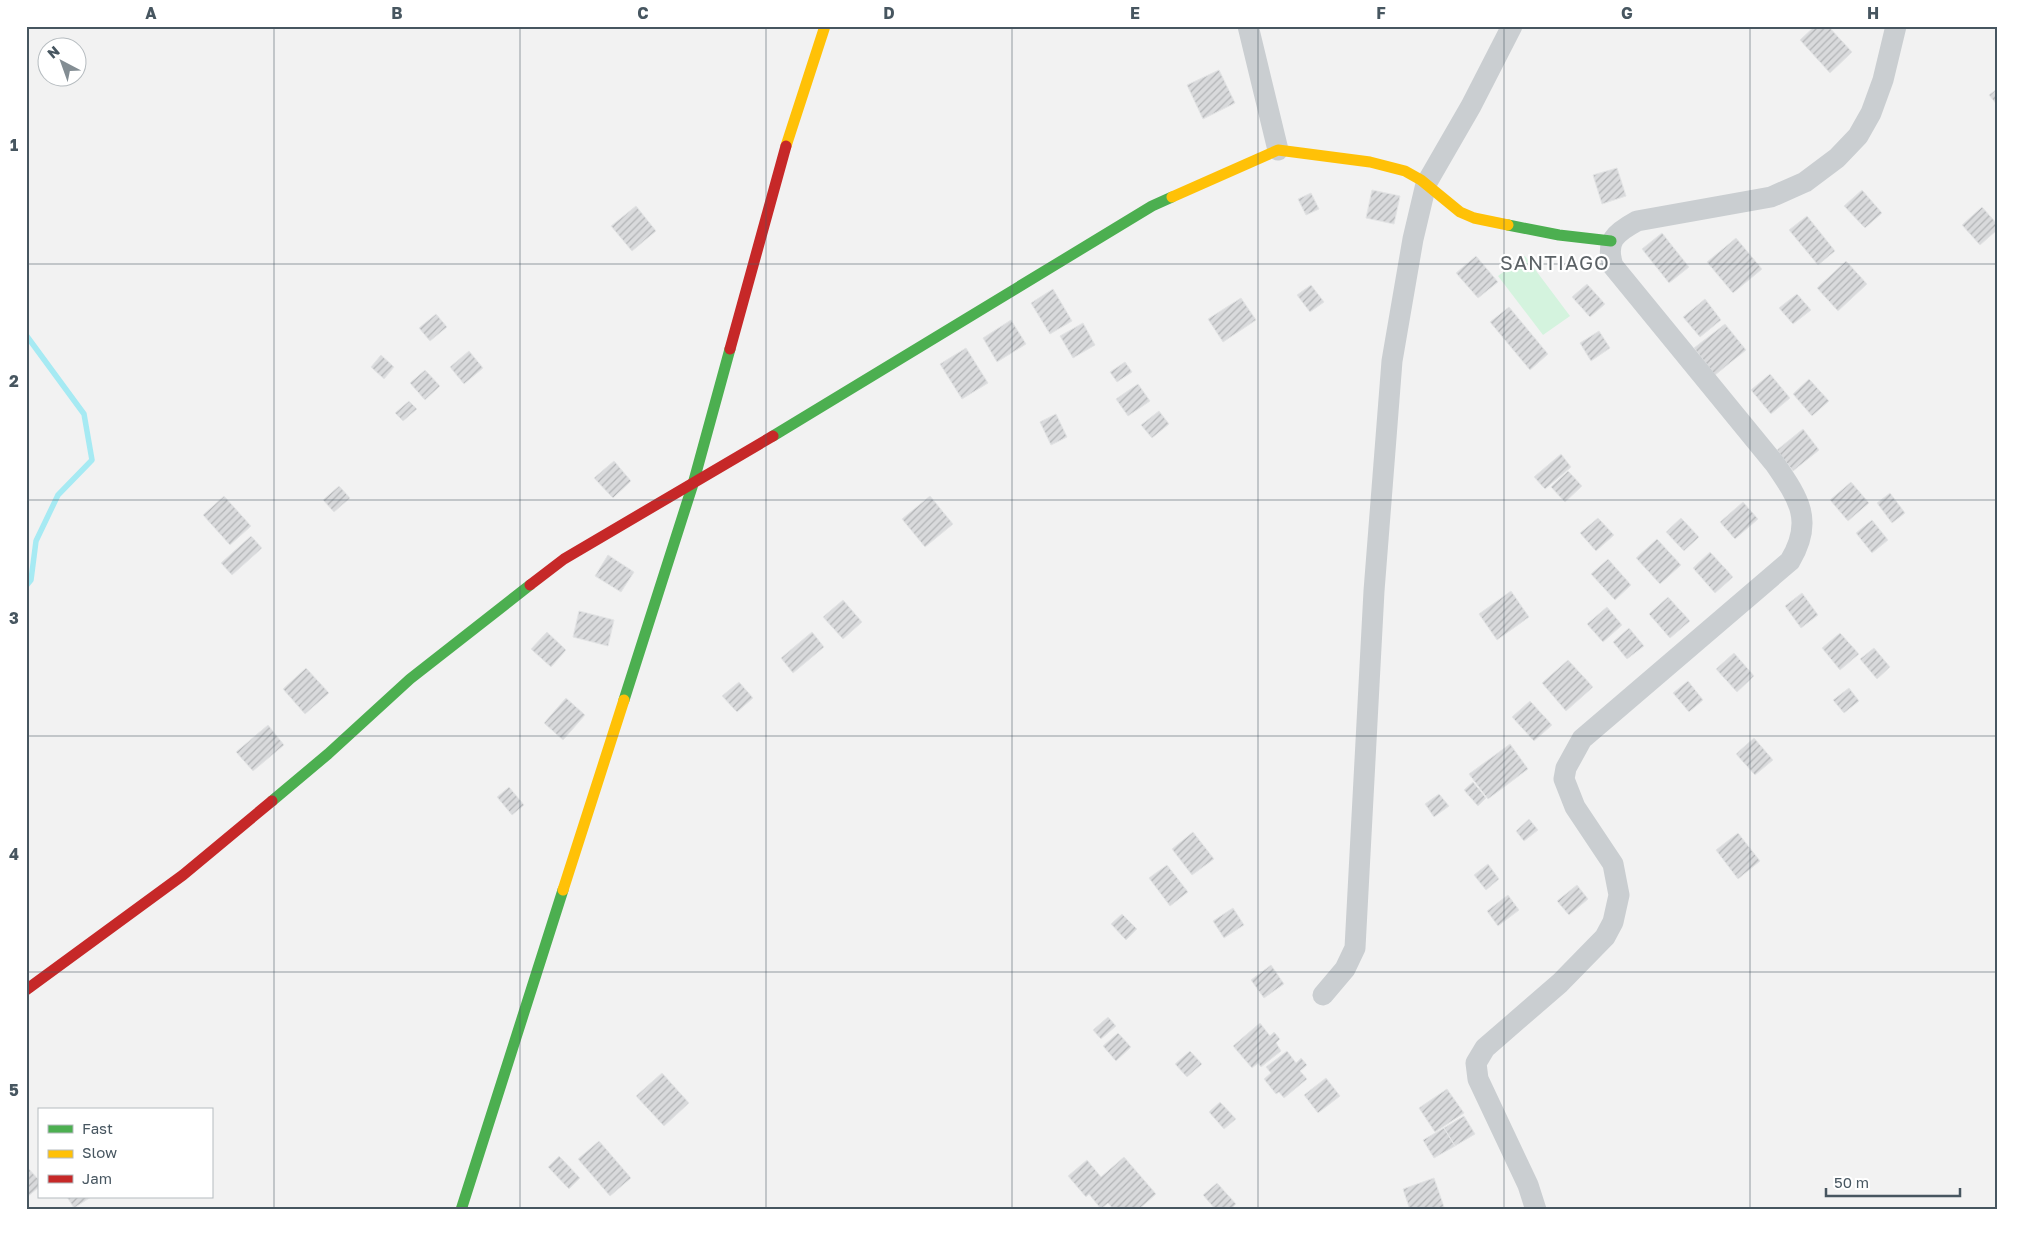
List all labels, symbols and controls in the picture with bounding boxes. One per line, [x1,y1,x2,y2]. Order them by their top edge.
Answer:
text: A [145,3,157,23]
text: B [391,3,403,23]
text: C [637,3,649,23]
text: D [883,3,895,23]
text: E [1130,3,1140,23]
text: F [1376,3,1386,23]
text: G [1621,3,1633,23]
text: H [1867,3,1879,23]
north arrow [38,38,88,88]
text: N [44,42,63,62]
text: 1 [10,135,18,155]
district label: SANTIAGO [1500,250,1610,274]
text: 2 [9,371,19,391]
text: 3 [9,608,19,628]
text: 4 [9,844,19,864]
text: 5 [9,1080,19,1100]
legend [38,1108,212,1198]
text: Fast [82,1119,113,1137]
text: Slow [82,1143,117,1161]
scale bar [1826,1166,1960,1198]
text: Jam [82,1169,112,1187]
text: 50 m [1834,1173,1869,1191]

